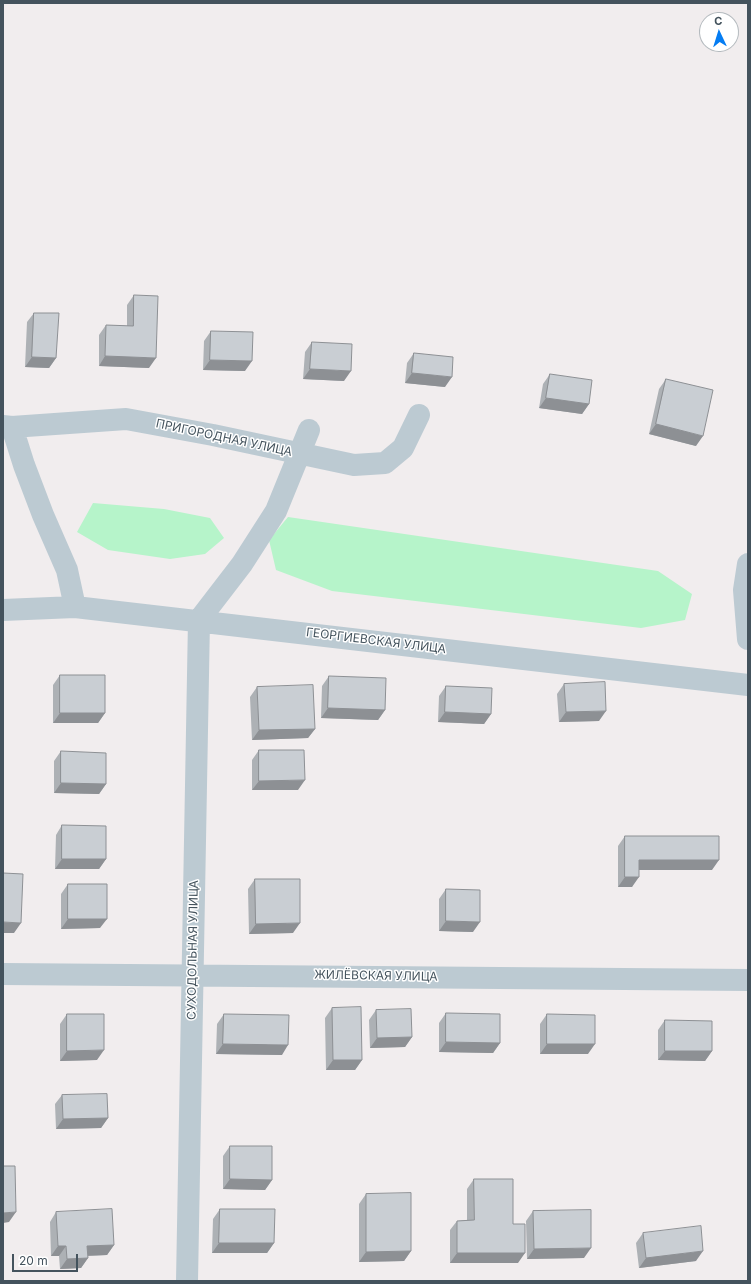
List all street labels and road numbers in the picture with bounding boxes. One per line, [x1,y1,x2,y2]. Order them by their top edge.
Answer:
street label: ПРИГОРОДНАЯ УЛИЦА [155,417,293,459]
street label: ГЕОРГИЕВСКАЯ УЛИЦА [305,625,447,657]
street label: СУХОДОЛЬНАЯ УЛИЦА [185,880,201,1020]
street label: ЖИЛЁВСКАЯ УЛИЦА [314,968,438,984]

